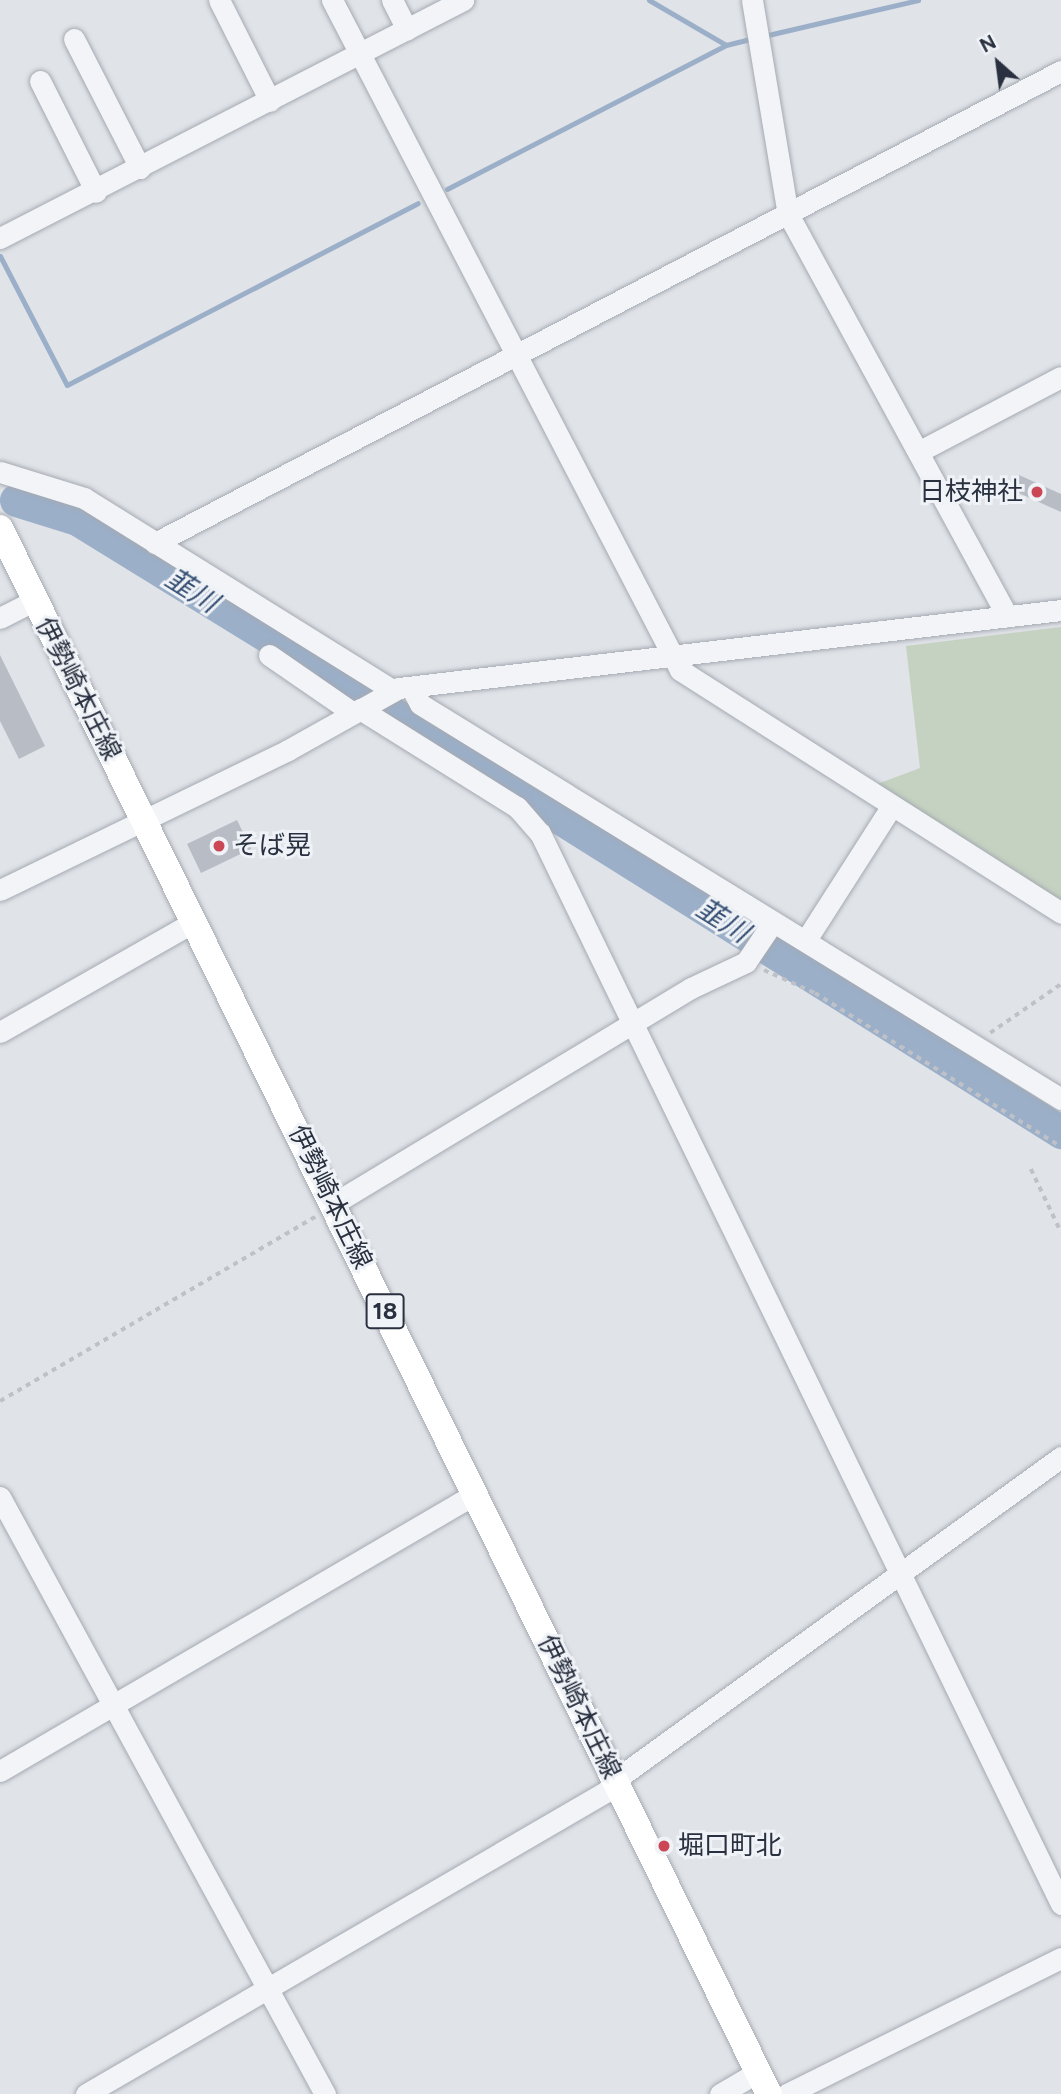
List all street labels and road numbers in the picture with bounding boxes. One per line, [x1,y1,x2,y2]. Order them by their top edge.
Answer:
street label: 伊勢崎本庄線 [29,612,127,766]
street label: 伊勢崎本庄線 [282,1120,378,1274]
road number: 18 [364,1290,406,1331]
street label: 伊勢崎本庄線 [531,1630,627,1784]

